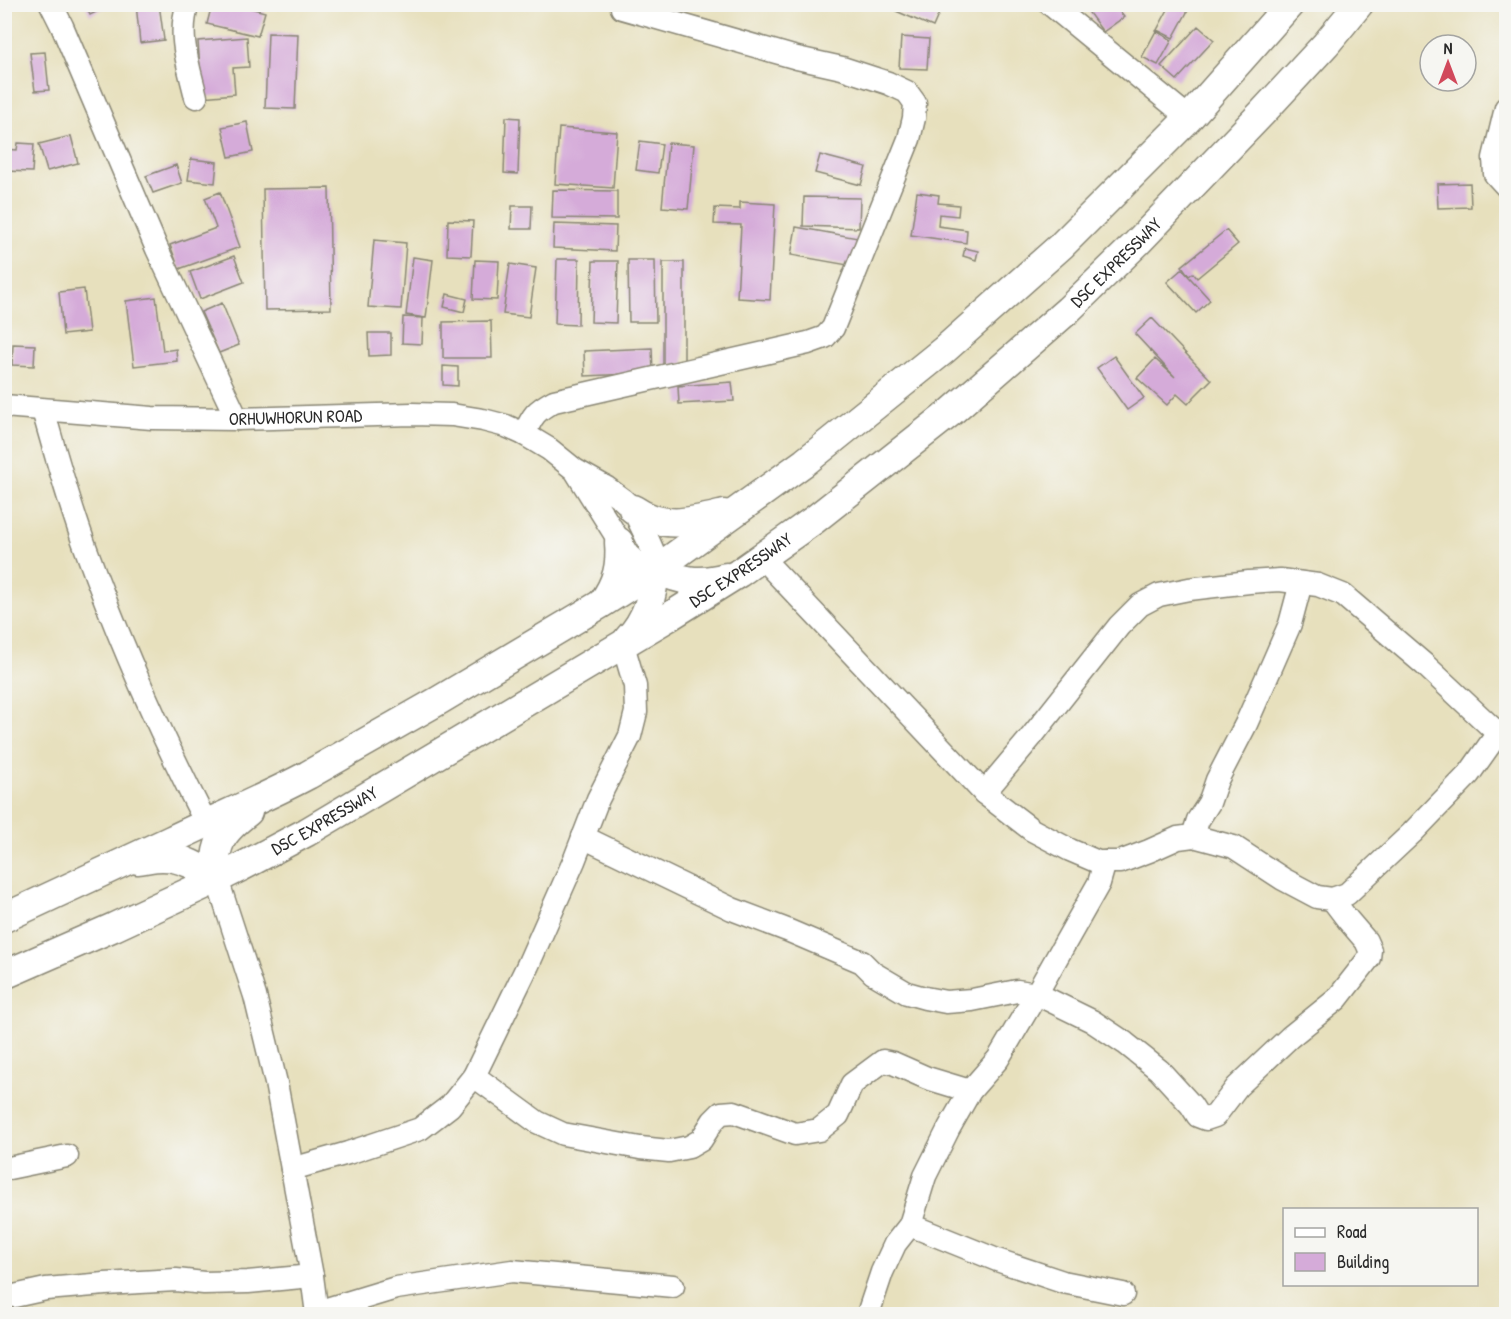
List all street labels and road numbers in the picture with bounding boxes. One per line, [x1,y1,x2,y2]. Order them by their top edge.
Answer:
street label: DSC EXPRESSWAY [1065,212,1167,313]
street label: ORHUWHORUN ROAD [229,402,363,431]
street label: DSC EXPRESSWAY [684,526,797,613]
street label: DSC EXPRESSWAY [267,780,382,861]

